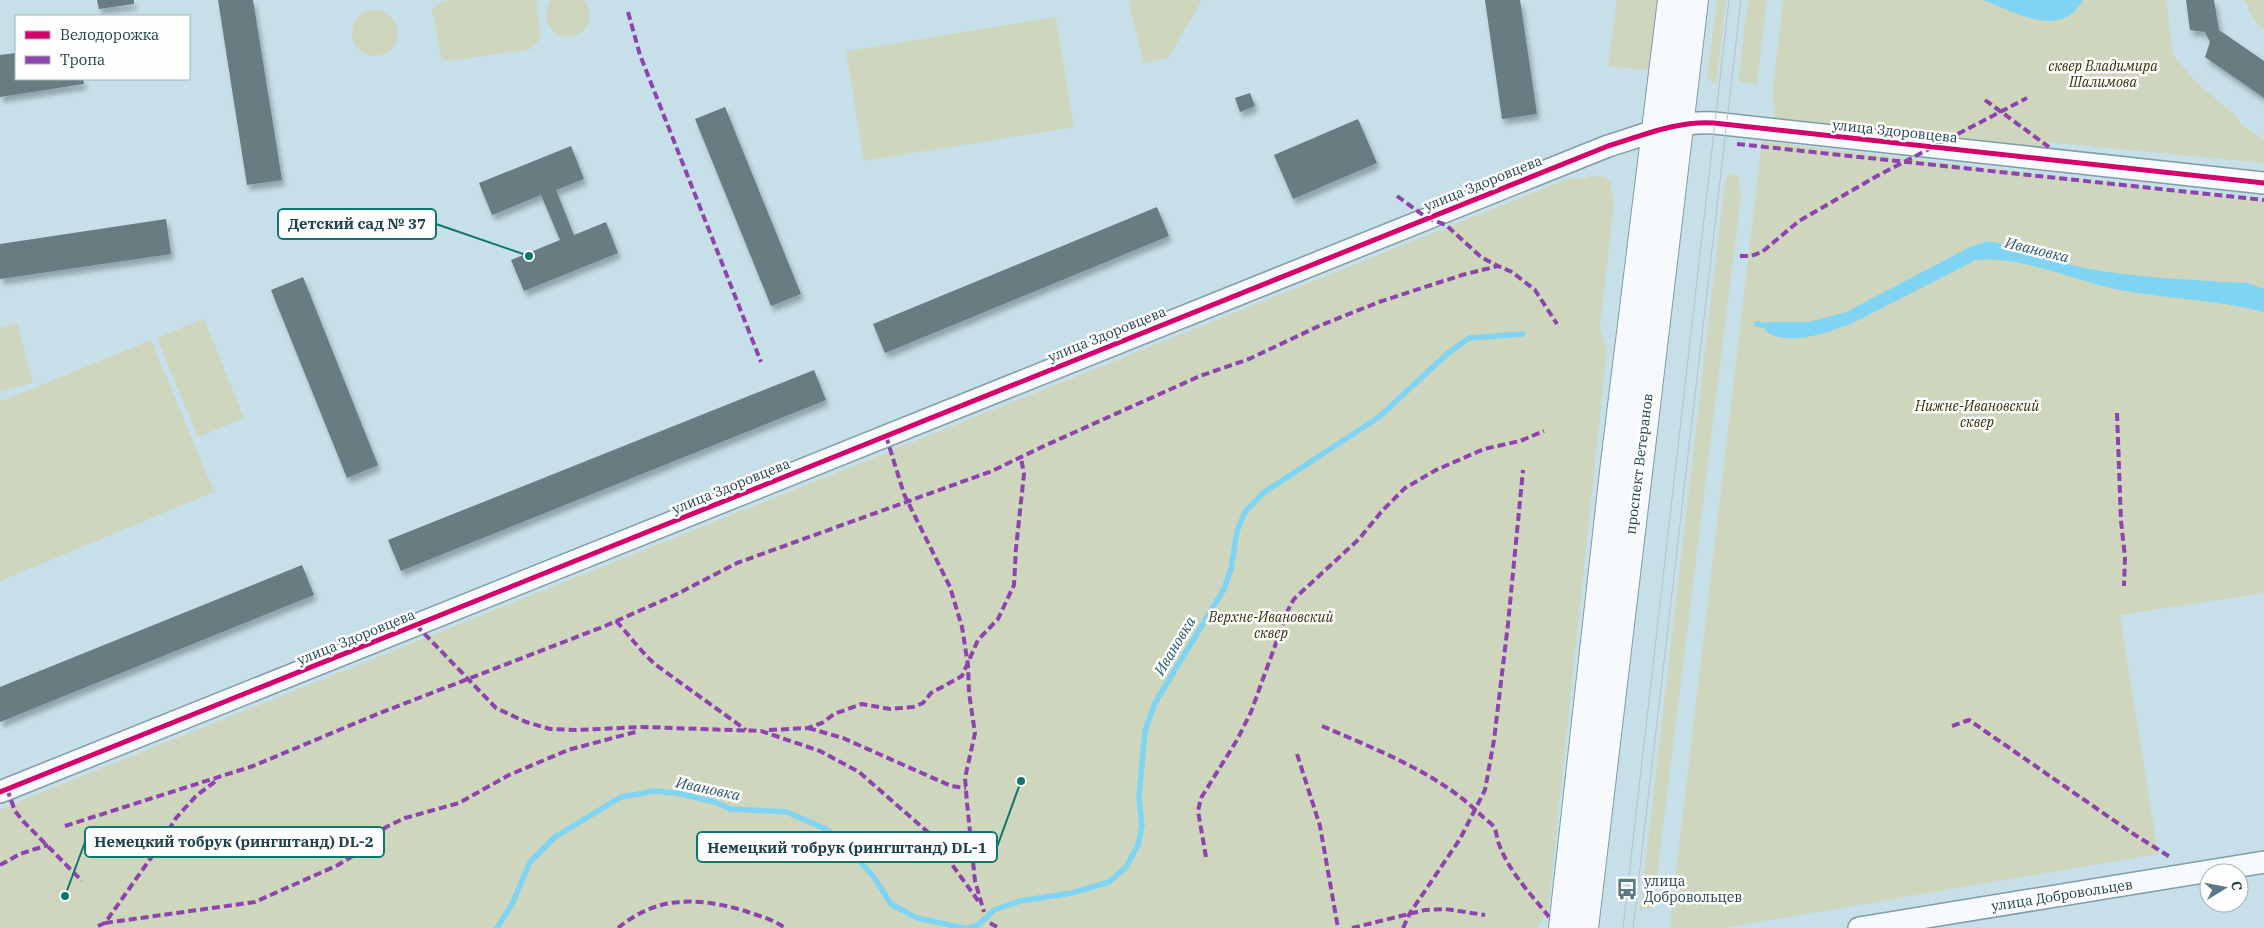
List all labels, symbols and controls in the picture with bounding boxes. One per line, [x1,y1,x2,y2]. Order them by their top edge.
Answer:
legend [15,15,190,80]
text: Велодорожка [60,25,159,44]
text: Тропа [60,50,105,69]
park label: сквер Владимира Шалимова [2048,57,2158,91]
street label: улица Здоровцева [1831,115,1959,147]
street label: улица Здоровцева [1421,151,1545,215]
callout: Детский сад № 37 [278,209,436,239]
text: Детский сад № 37 [288,214,426,233]
water label: Ивановка [2002,232,2072,267]
street label: улица Здоровцева [1045,302,1169,366]
street label: проспект Ветеранов [1621,392,1657,535]
park label: Нижне-Ивановский сквер [1914,397,2039,431]
street label: улица Здоровцева [669,454,793,518]
street label: улица Здоровцева [294,605,418,669]
park label: Верхне-Ивановский сквер [1208,608,1333,642]
water label: Ивановка [1149,612,1200,680]
water label: Ивановка [673,772,743,805]
callout: Немецкий тобрук (рингштанд) DL-2 [85,827,384,857]
text: Немецкий тобрук (рингштанд) DL-2 [94,832,374,851]
callout: Немецкий тобрук (рингштанд) DL-1 [697,832,997,862]
text: Немецкий тобрук (рингштанд) DL-1 [707,838,987,857]
north arrow [2199,863,2249,913]
place label: улица Добровольцев [1644,872,1742,906]
street label: улица Добровольцев [1990,875,2134,915]
bus stop icon: улица Добровольцев [1614,876,1640,902]
text: С [2227,880,2246,892]

